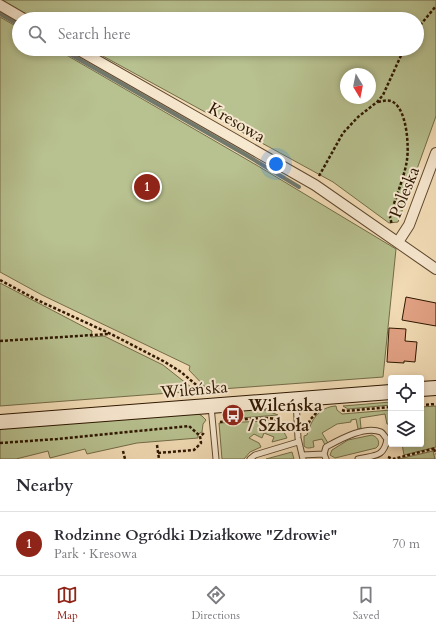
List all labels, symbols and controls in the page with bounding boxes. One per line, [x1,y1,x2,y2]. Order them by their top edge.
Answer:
search box [12,12,424,56]
icon: search [26,23,48,45]
text: Search here [58,24,131,44]
north arrow [340,68,376,104]
street label: Kresowa [204,97,270,148]
your location [266,154,286,174]
street label: Poleska [384,163,425,221]
pin: 1 [134,172,160,202]
street label: Wileńska [158,375,229,404]
map controls [388,375,424,447]
button: locate [388,375,424,411]
place label: Wileńska / Szkoła [247,394,323,437]
bus stop icon: Wileńska / Szkoła [220,402,246,428]
button: layers [388,411,424,447]
text: Nearby [16,474,73,497]
text: Rodzinne Ogródki Działkowe "Zdrowie" [54,525,337,545]
text: 1 [26,535,32,553]
text: 70 m [392,535,420,553]
text: Park · Kresowa [54,545,137,563]
tab: Map [56,584,78,623]
tab: Directions [191,584,240,623]
tab: Saved [353,584,380,623]

